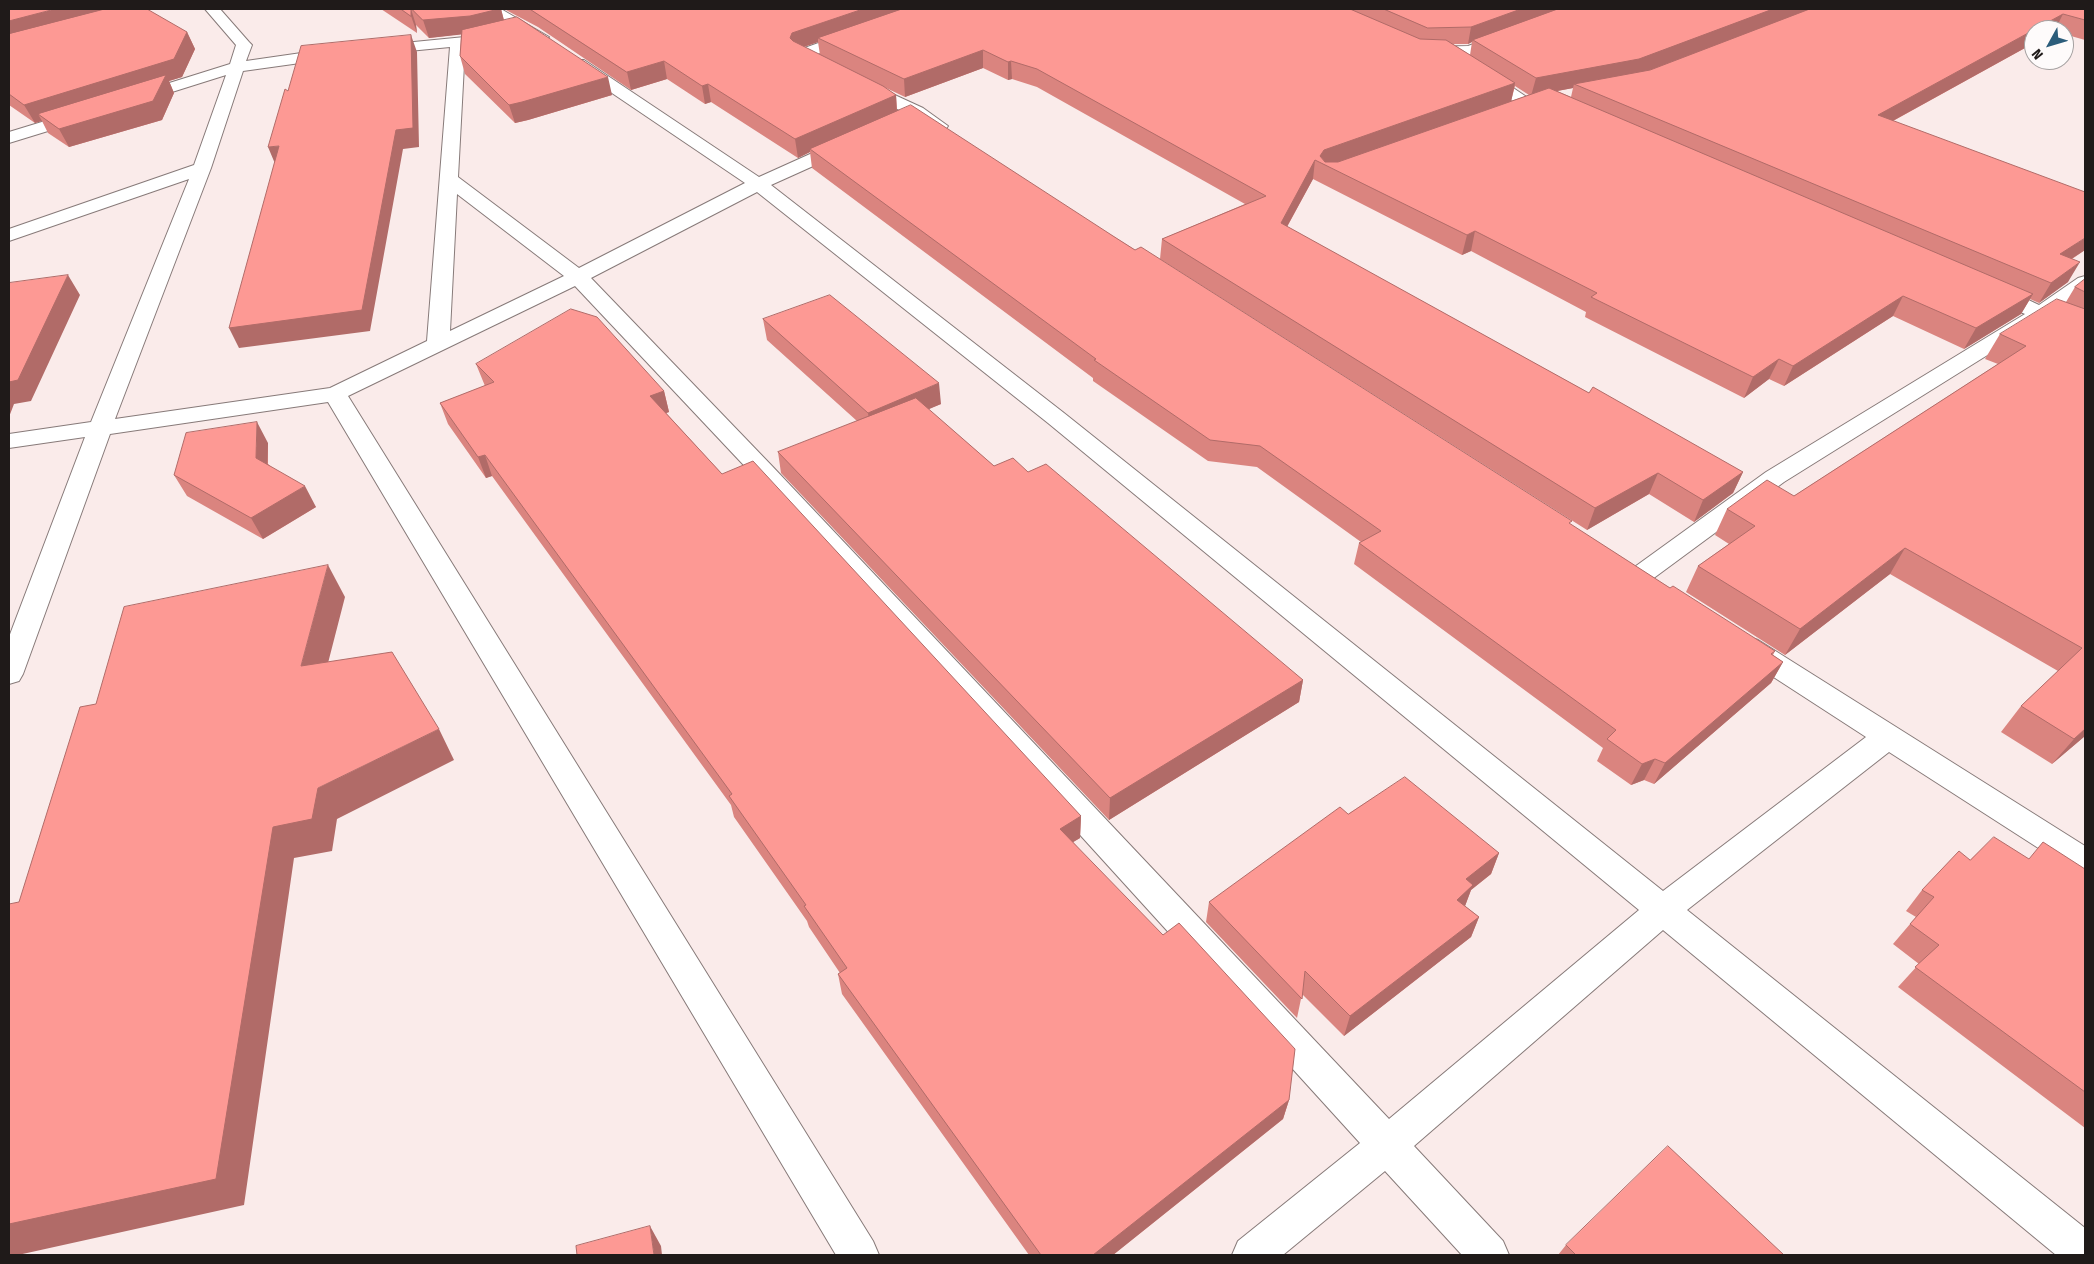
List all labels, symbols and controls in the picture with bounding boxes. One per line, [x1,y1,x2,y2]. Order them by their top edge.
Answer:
north arrow [2024,20,2074,70]
text: N [2028,46,2047,63]

